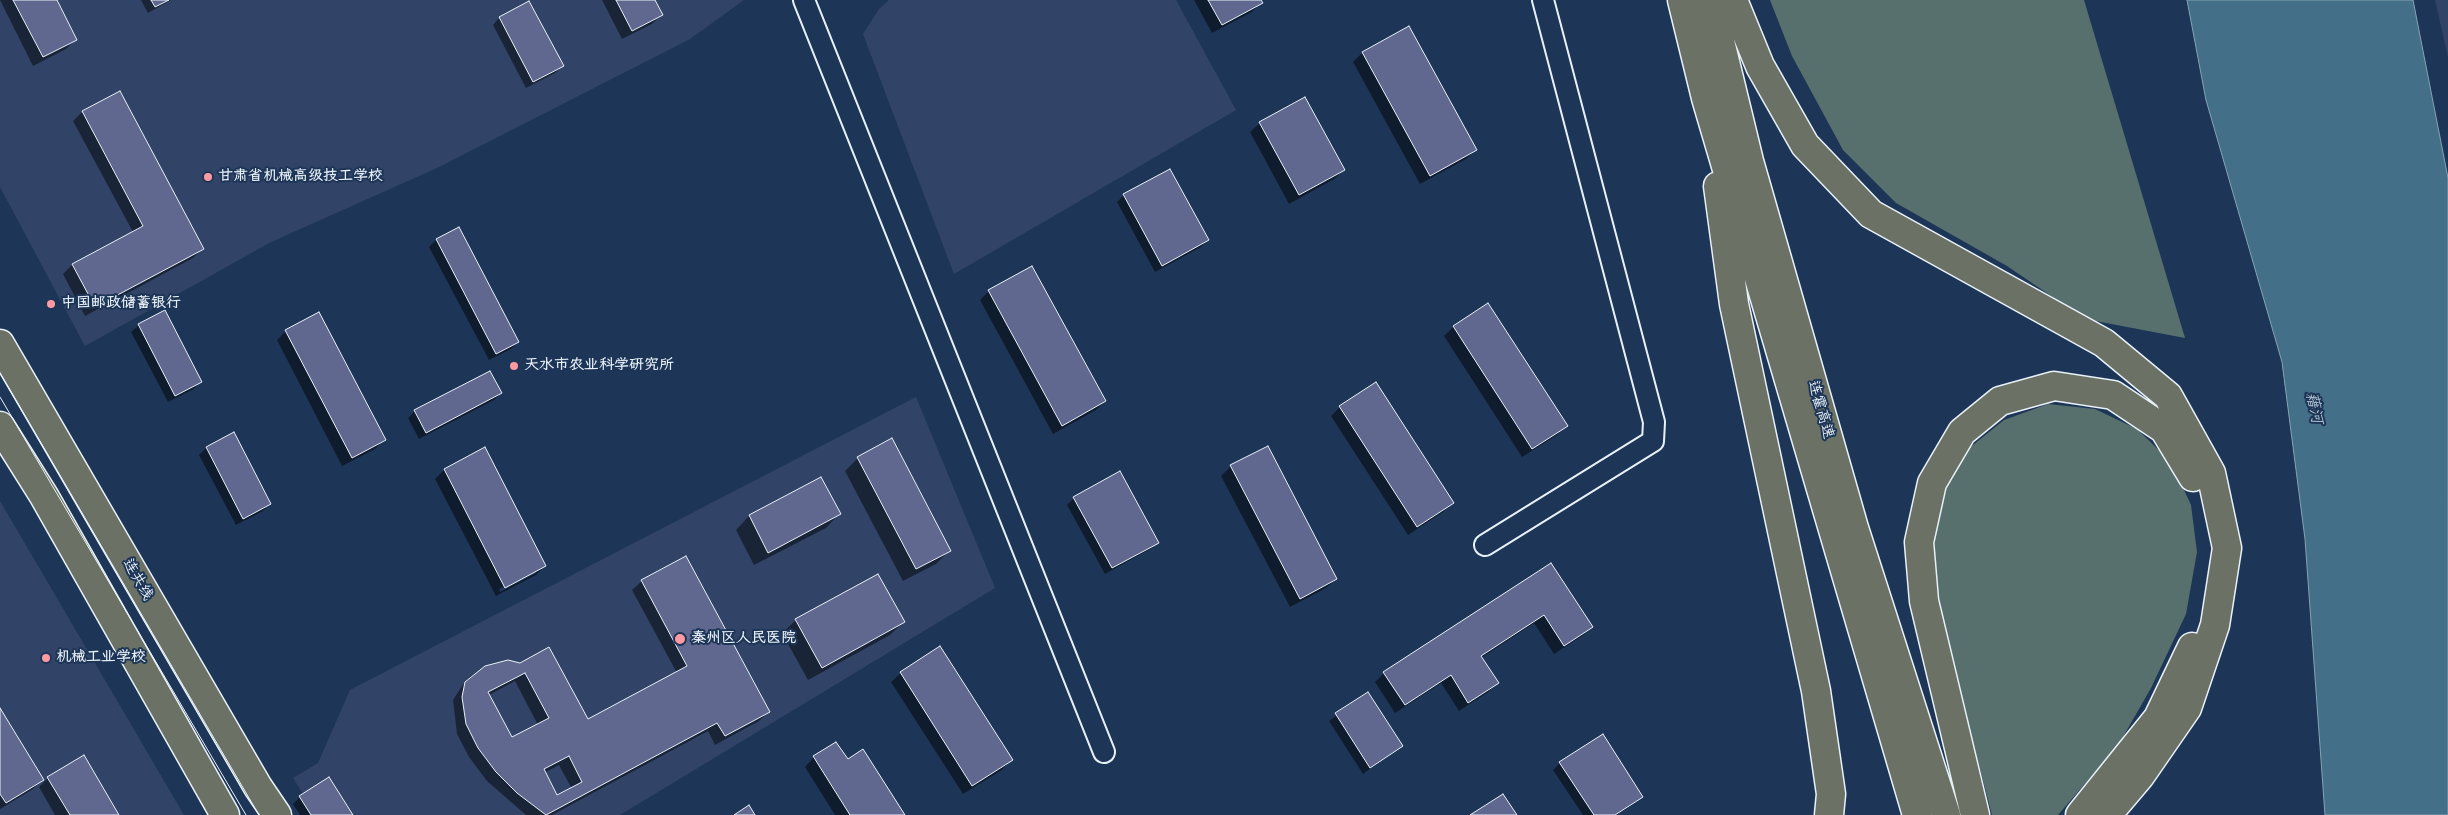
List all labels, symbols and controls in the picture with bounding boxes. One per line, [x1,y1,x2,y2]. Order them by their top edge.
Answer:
place label: 甘肃省机械高级技工学校 [218,168,383,186]
marker: 甘肃省机械高级技工学校 [202,171,214,183]
place label: 中国邮政储蓄银行 [61,295,181,313]
marker: 中国邮政储蓄银行 [45,298,57,310]
place label: 天水市农业科学研究所 [524,357,674,375]
marker: 天水市农业科学研究所 [508,360,520,372]
street label: 连霍高速 [1803,379,1837,441]
water label: 藉河 [2300,390,2326,426]
street label: 连共线 [118,556,156,604]
place label: 秦州区人民医院 [691,630,796,648]
marker: 秦州区人民医院 [673,632,687,646]
place label: 机械工业学校 [56,649,146,667]
marker: 机械工业学校 [40,652,52,664]

